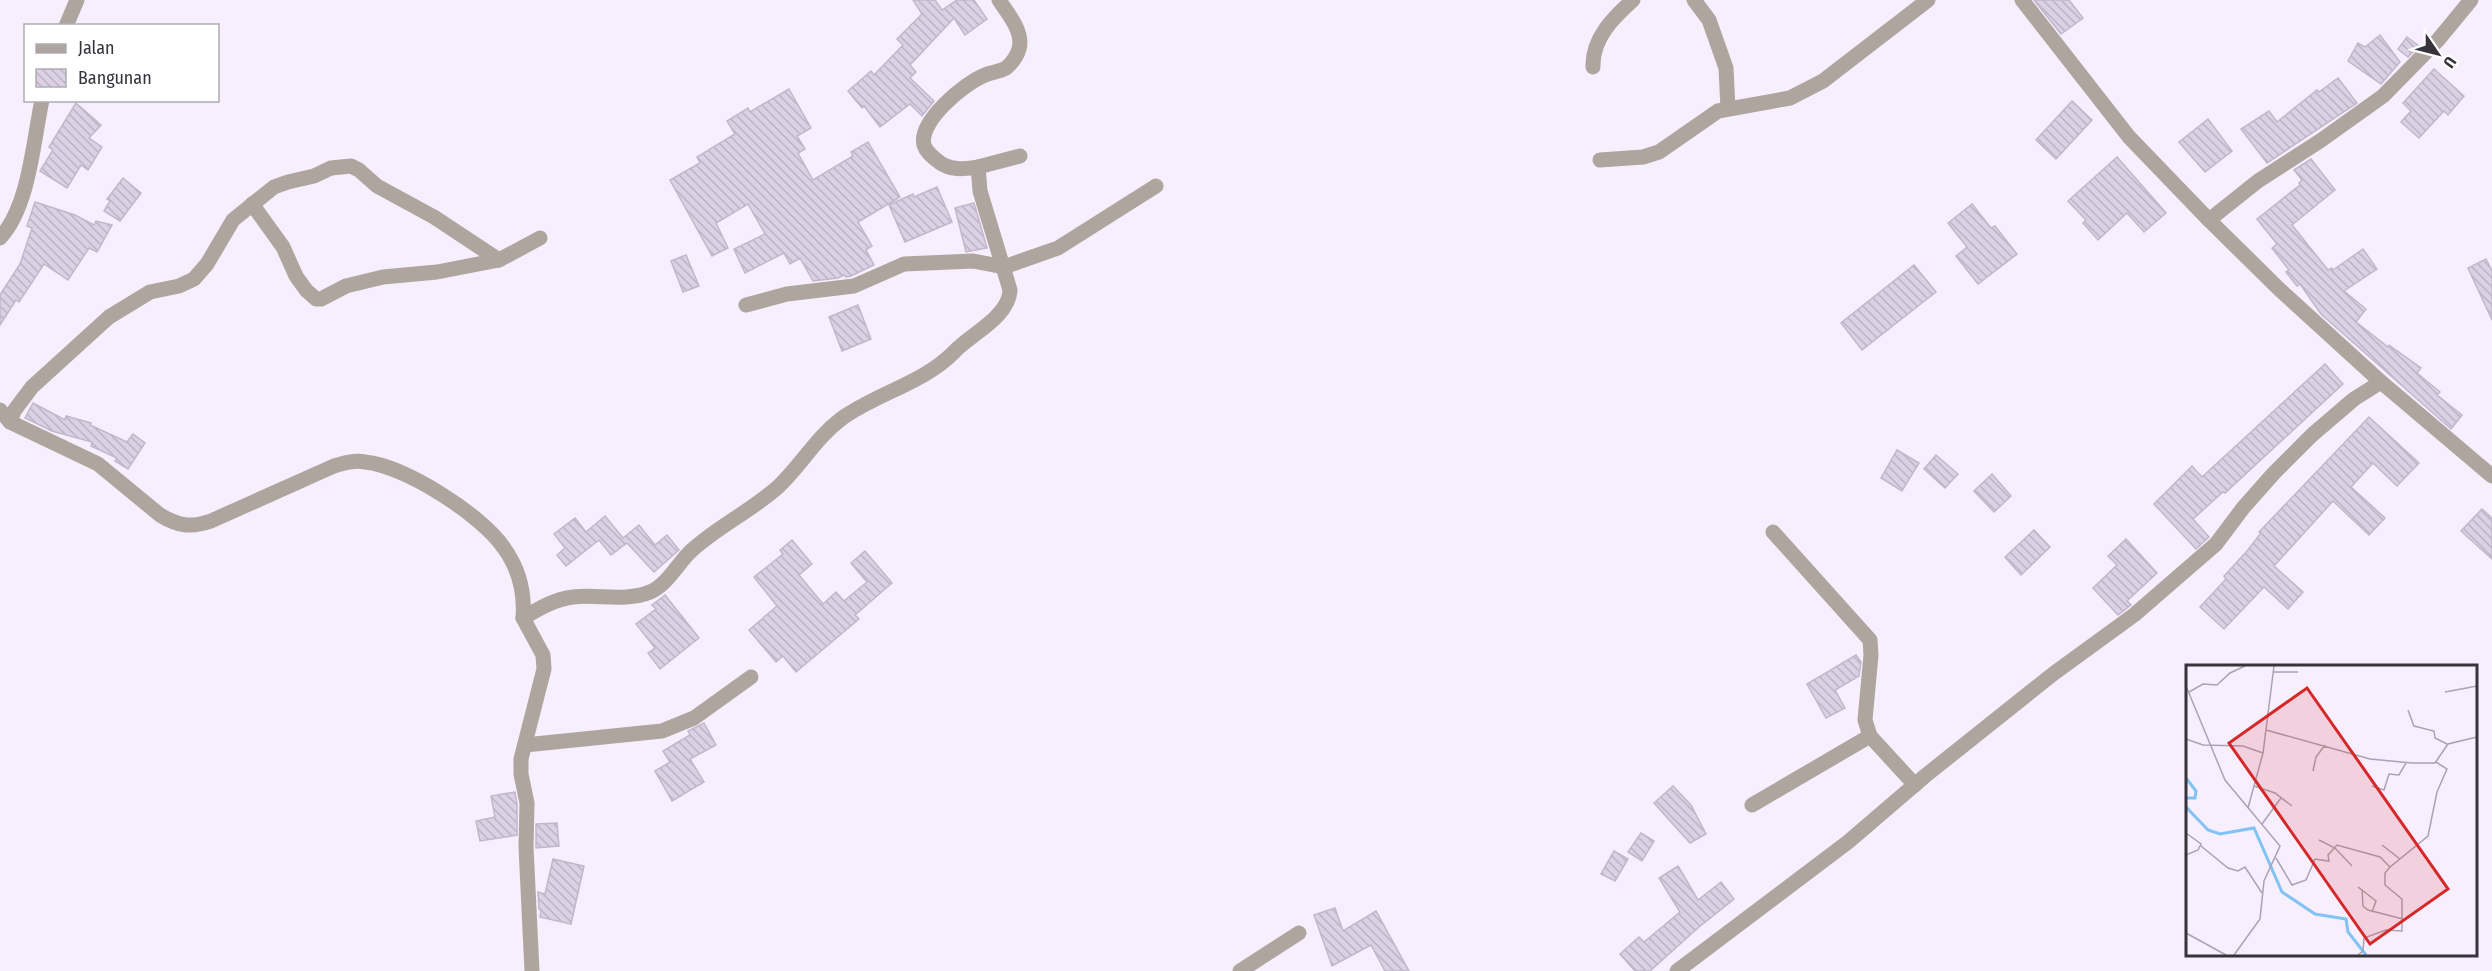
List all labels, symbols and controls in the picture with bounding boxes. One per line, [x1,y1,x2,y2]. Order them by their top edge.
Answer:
legend [24,24,219,102]
north arrow [2408,24,2468,84]
text: Jalan [78,37,115,59]
text: U [2439,53,2460,72]
text: Bangunan [78,67,152,89]
inset map [2186,665,2477,956]

